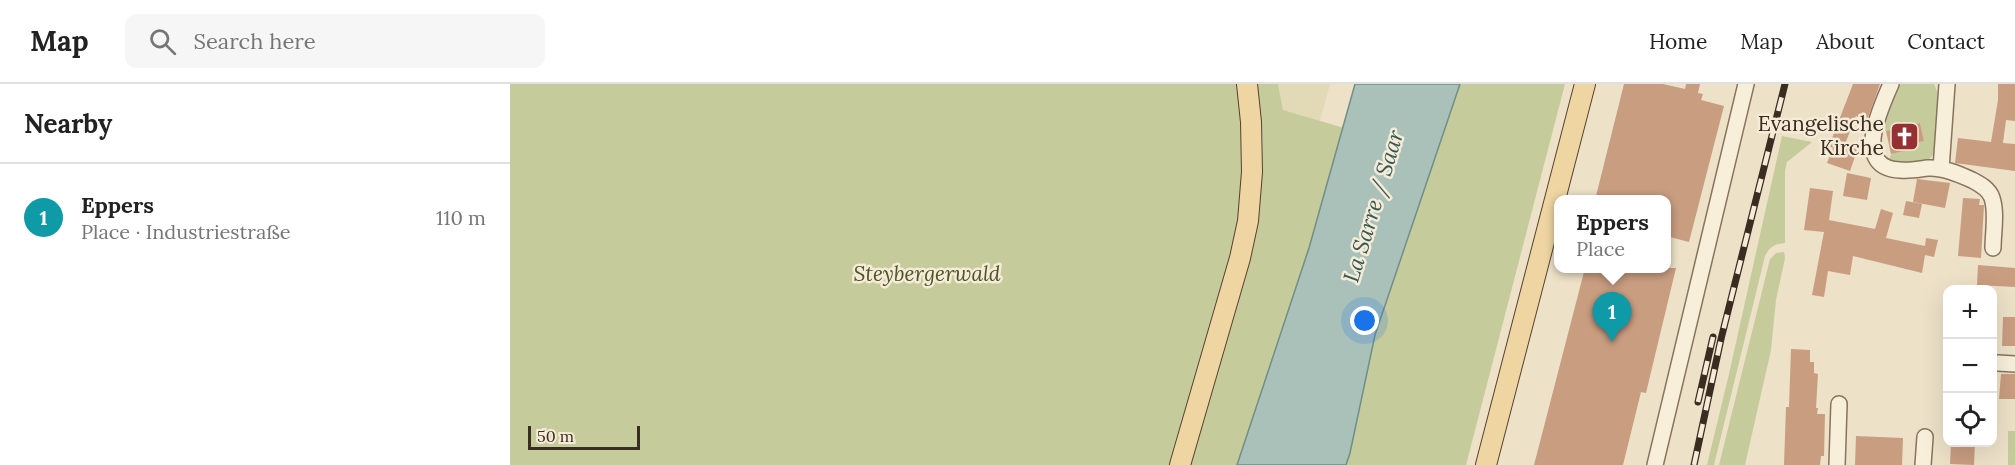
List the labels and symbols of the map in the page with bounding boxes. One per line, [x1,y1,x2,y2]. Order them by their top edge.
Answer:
place label: Evangelische Kirche [1758,110,1884,161]
church icon: Evangelische Kirche [1889,120,1921,152]
water label: La Sarre / Saar [1337,125,1410,286]
park label: Steybergerwald [853,260,1001,287]
pin: 1 [1592,292,1632,342]
your location [1350,306,1379,335]
scale bar [528,423,640,450]

